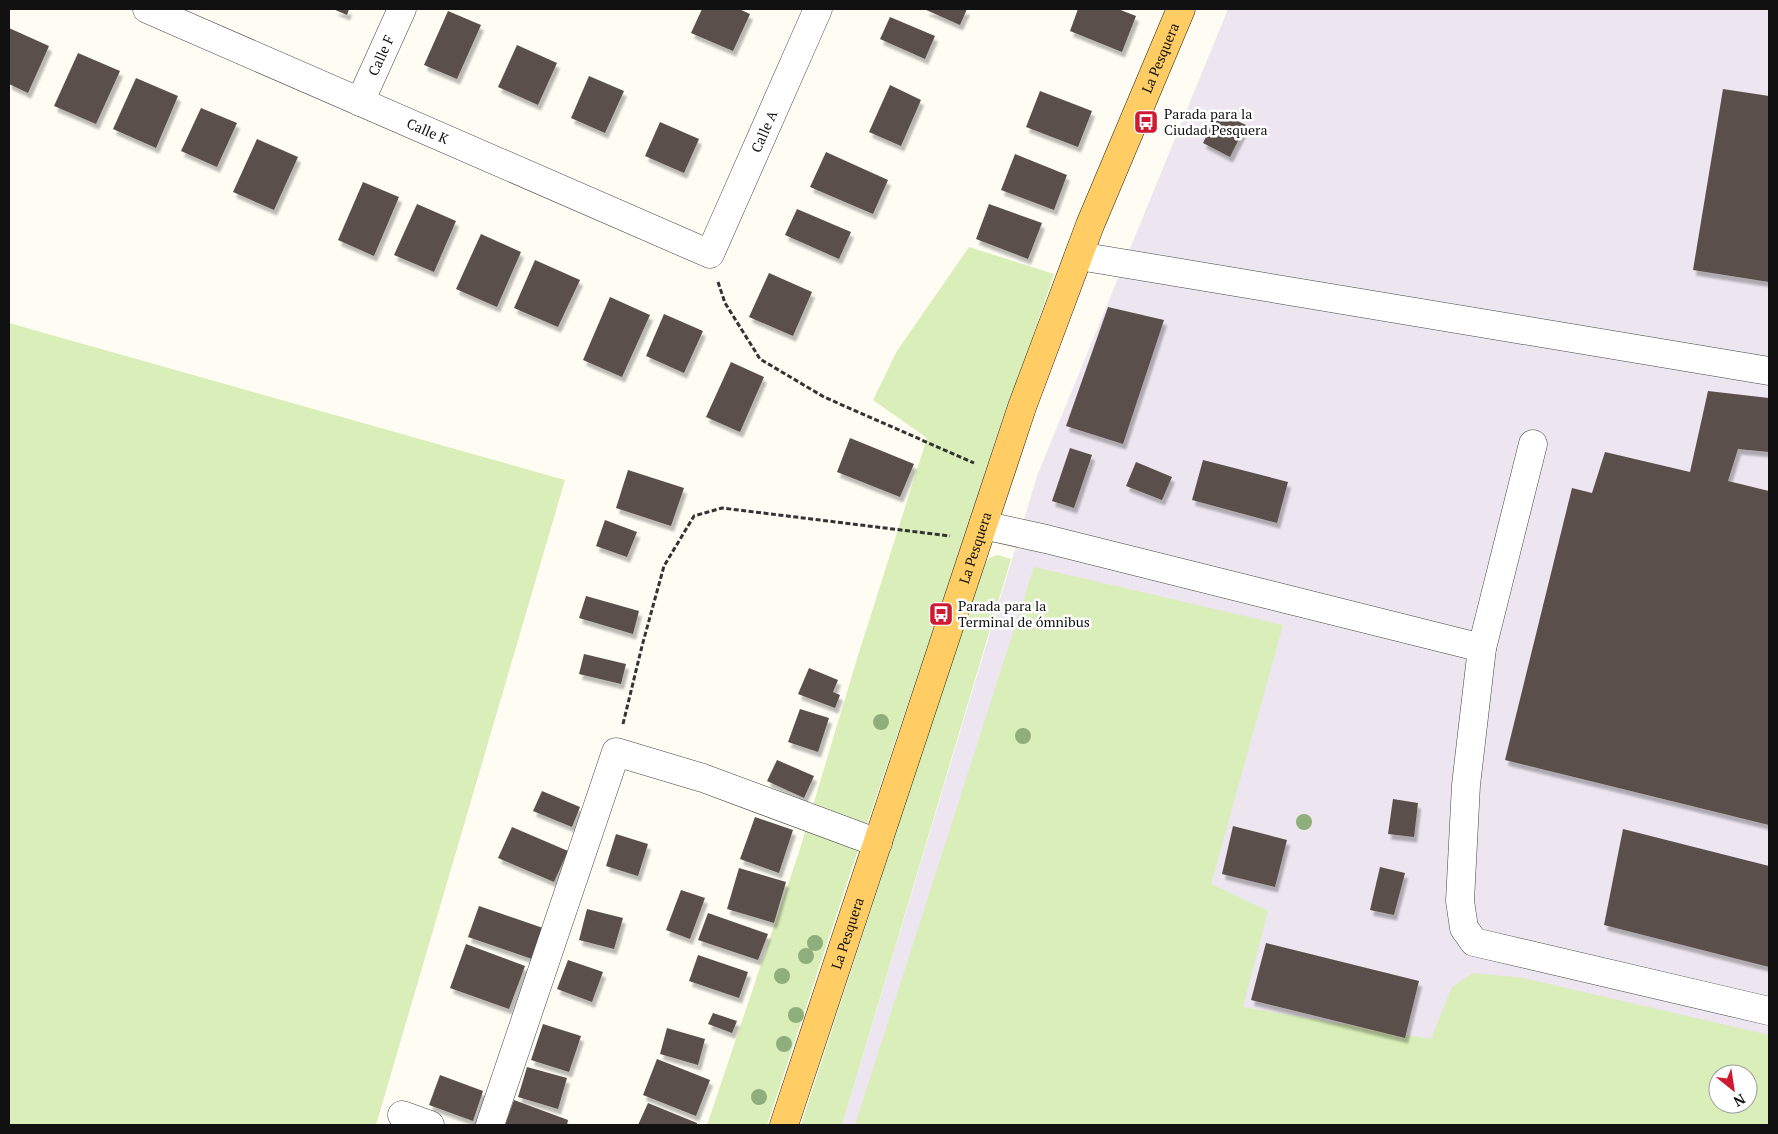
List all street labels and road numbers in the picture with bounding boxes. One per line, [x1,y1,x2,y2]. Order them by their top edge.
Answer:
street label: La Pesquera [1137,20,1183,96]
street label: Calle F [363,32,398,79]
street label: Calle A [746,107,781,155]
street label: Calle K [404,113,453,149]
street label: La Pesquera [954,509,996,586]
street label: La Pesquera [826,895,868,971]

